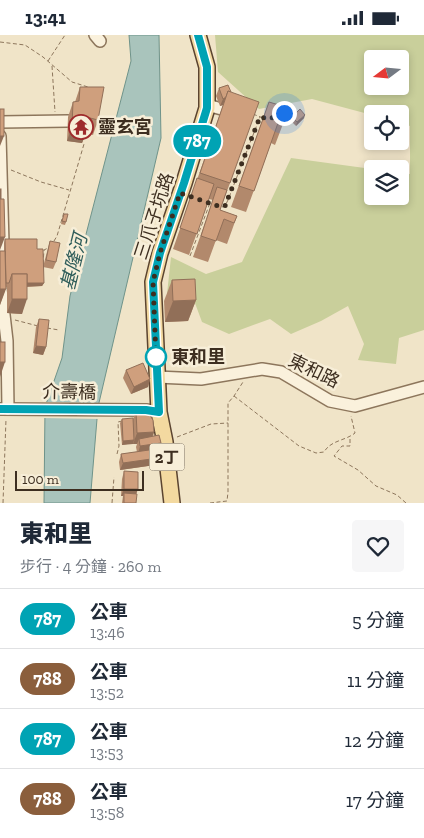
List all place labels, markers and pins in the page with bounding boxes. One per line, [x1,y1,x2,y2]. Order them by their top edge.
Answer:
temple icon: 靈玄宮 [68,114,94,140]
place label: 靈玄宮 [98,116,152,138]
marker: 東和里 [145,346,167,368]
place label: 東和里 [171,346,225,368]

